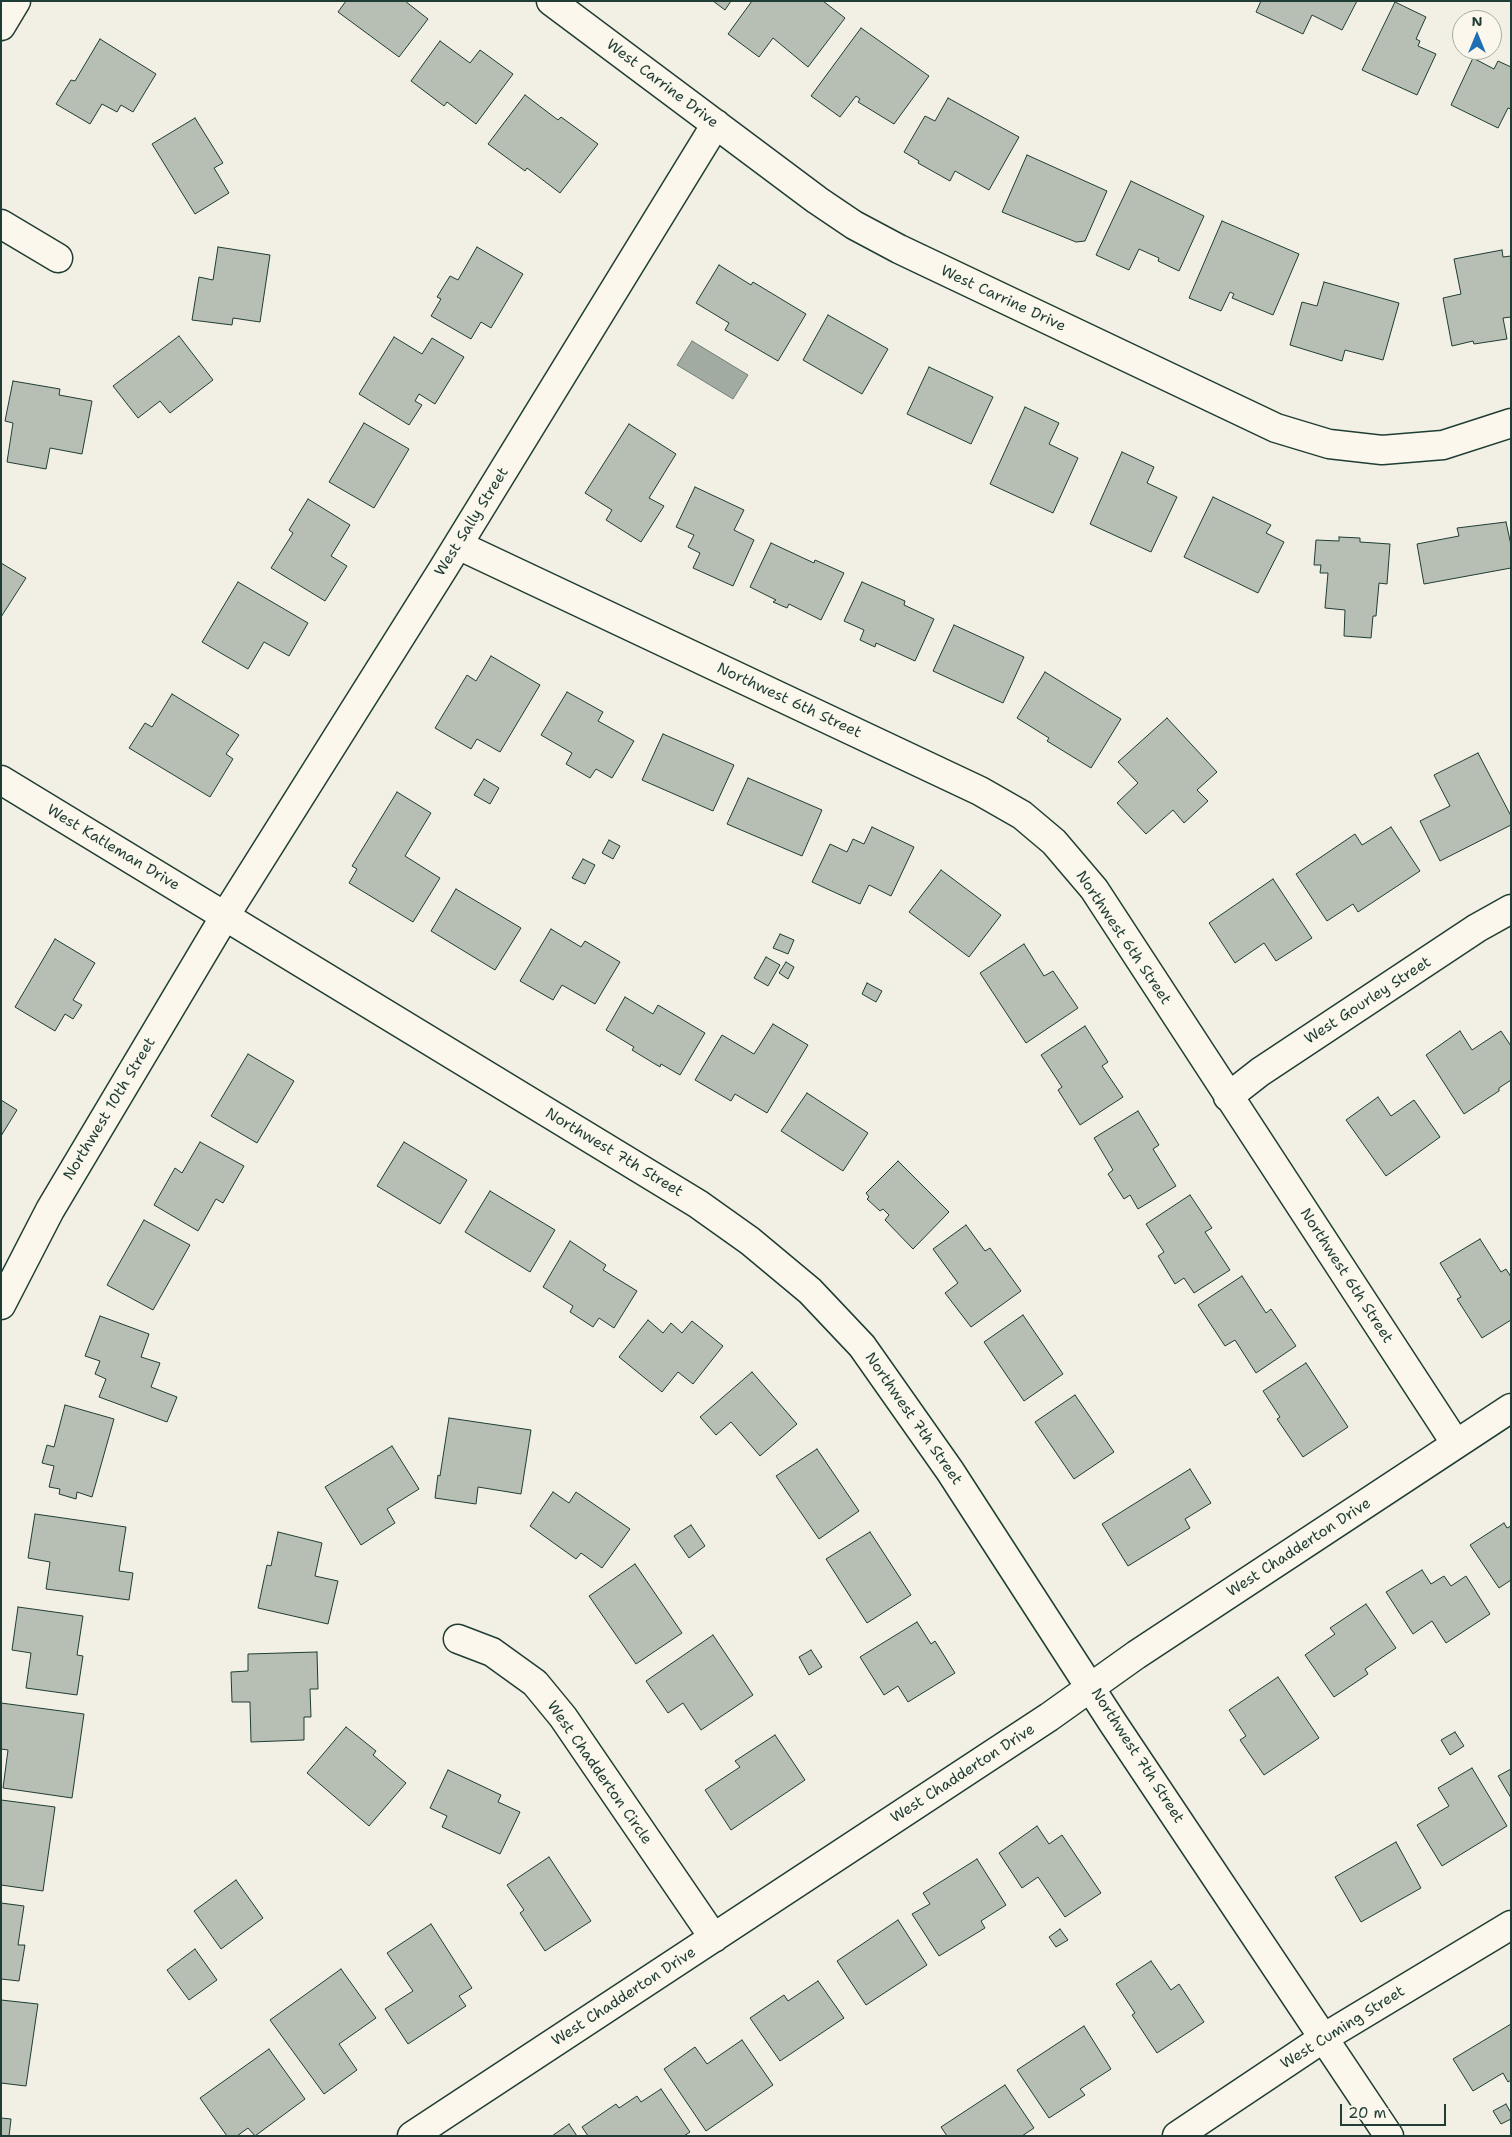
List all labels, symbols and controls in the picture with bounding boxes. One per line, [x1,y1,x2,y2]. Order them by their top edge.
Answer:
north arrow [1452,10,1502,60]
text: N [1471,12,1483,30]
street label: West Carrine Drive [602,36,722,132]
street label: West Carrine Drive [938,262,1068,336]
street label: West Sally Street [431,464,513,580]
street label: Northwest 6th Street [714,660,864,742]
street label: West Katleman Drive [43,801,183,895]
street label: Northwest 6th Street [1072,868,1174,1008]
street label: West Gourley Street [1301,953,1435,1049]
street label: Northwest 10th Street [60,1034,160,1184]
street label: Northwest 7th Street [542,1105,686,1201]
street label: Northwest 6th Street [1296,1205,1396,1347]
street label: Northwest 7th Street [861,1349,965,1489]
street label: West Chadderton Drive [1224,1495,1374,1601]
street label: Northwest 7th Street [1087,1685,1187,1827]
street label: West Chadderton Circle [543,1698,655,1848]
street label: West Chadderton Drive [888,1721,1038,1827]
street label: West Chadderton Drive [549,1944,699,2050]
street label: West Cuming Street [1278,1983,1408,2073]
scale bar [1342,2094,1448,2126]
text: 20 m [1348,2103,1387,2123]

